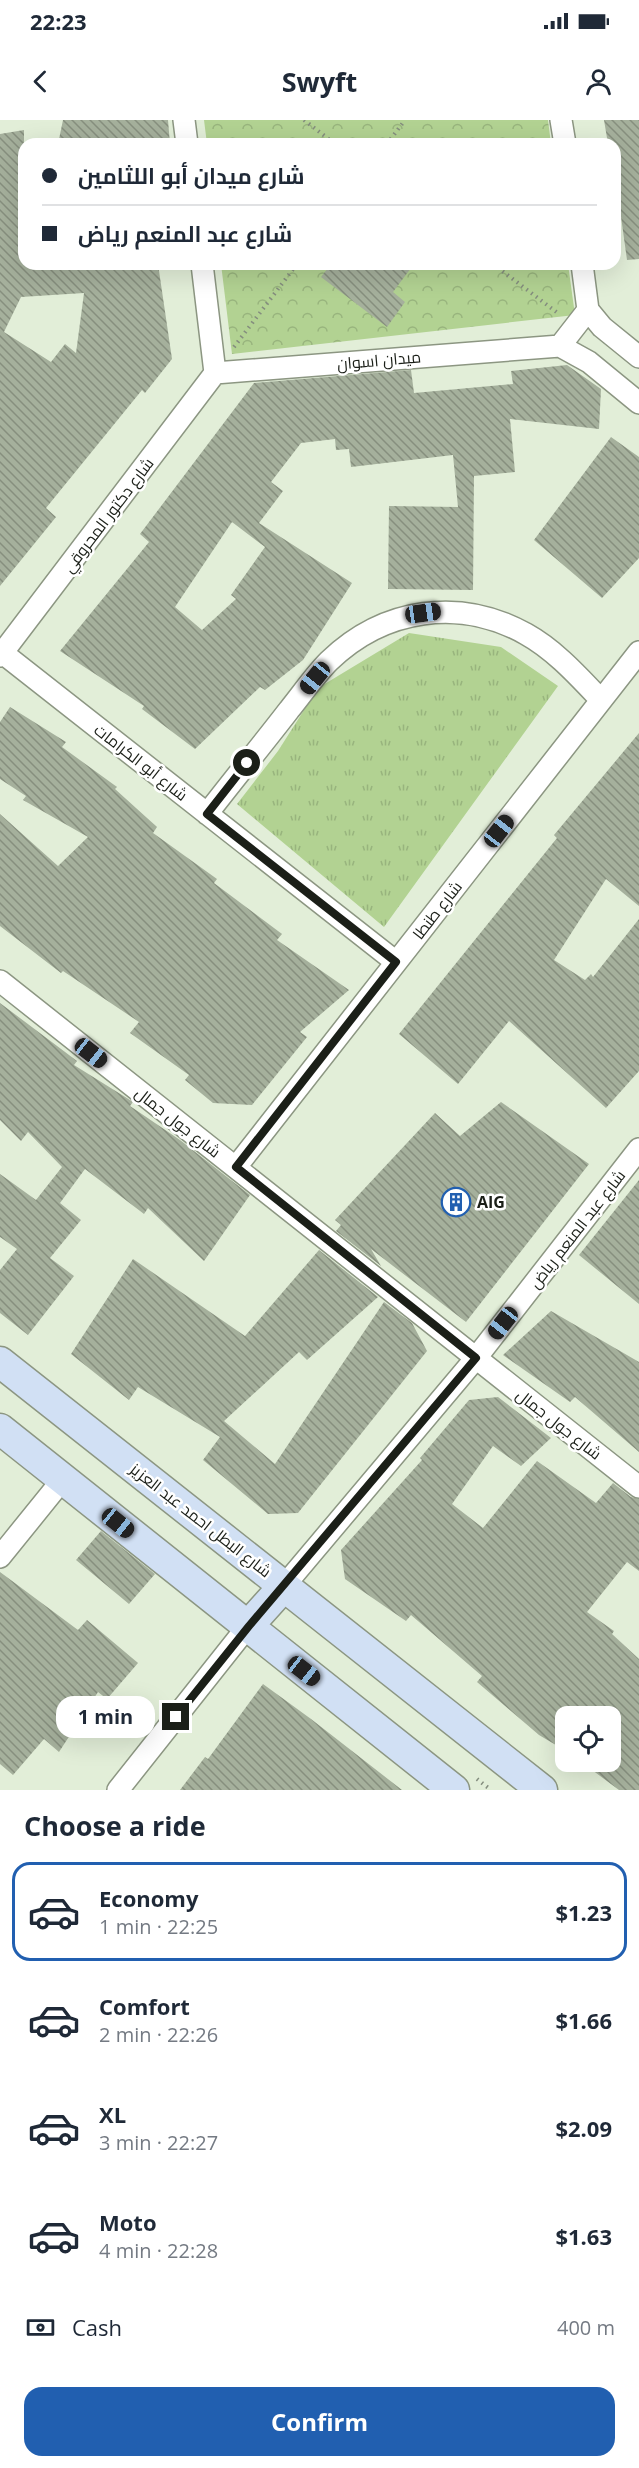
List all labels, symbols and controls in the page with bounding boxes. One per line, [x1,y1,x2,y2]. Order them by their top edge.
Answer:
text: 22:23 [30,6,87,36]
text: Swyft [282,63,357,100]
icon: back [24,65,57,98]
icon: person [582,65,615,98]
text: شارع ميدان أبو اللثامين [78,160,305,190]
text: شارع عبد المنعم رياض [78,218,292,248]
street label: ميدان اسوان [336,345,422,375]
street label: شارع دكتور المحروقي [58,453,161,579]
car [404,602,442,624]
car [297,658,333,698]
street label: شارع أبو الكرامات [89,719,192,806]
route start [233,749,260,776]
car [481,811,517,851]
street label: شارع طنطا [407,876,468,944]
car [71,1035,111,1071]
street label: شارع جول جمال [130,1082,225,1163]
street label: شارع عبد المنعم رياض [524,1165,631,1293]
building icon: AIG [440,1186,472,1218]
place label: AIG [477,1191,505,1213]
car [485,1303,521,1343]
street label: شارع جول جمال [511,1384,606,1465]
street label: شارع البطل احمد عبد العزيز [124,1457,276,1583]
car [98,1505,138,1541]
car [284,1653,324,1689]
callout: 1 min [56,1696,155,1738]
text: 1 min [78,1703,133,1730]
route end [162,1703,189,1730]
map controls [555,1706,621,1772]
button: locate [555,1706,621,1772]
text: Choose a ride [24,1807,206,1844]
text: Economy [99,1883,198,1913]
icon: car [27,1885,81,1939]
text: $1.23 [555,1897,612,1927]
text: 1 min · 22:25 [99,1913,218,1940]
text: Comfort [99,1991,190,2021]
icon: car [27,1993,81,2047]
text: $1.66 [555,2005,612,2035]
text: 2 min · 22:26 [99,2021,218,2048]
text: XL [99,2099,126,2129]
icon: car [27,2101,81,2155]
text: $2.09 [555,2113,612,2143]
text: 3 min · 22:27 [99,2129,218,2156]
text: Moto [99,2207,157,2237]
icon: car [27,2209,81,2263]
text: $1.63 [555,2221,612,2251]
text: 4 min · 22:28 [99,2237,218,2264]
icon: cash [24,2311,57,2344]
text: Cash [72,2312,122,2342]
text: 400 m [557,2314,615,2341]
button: Confirm [24,2387,615,2456]

